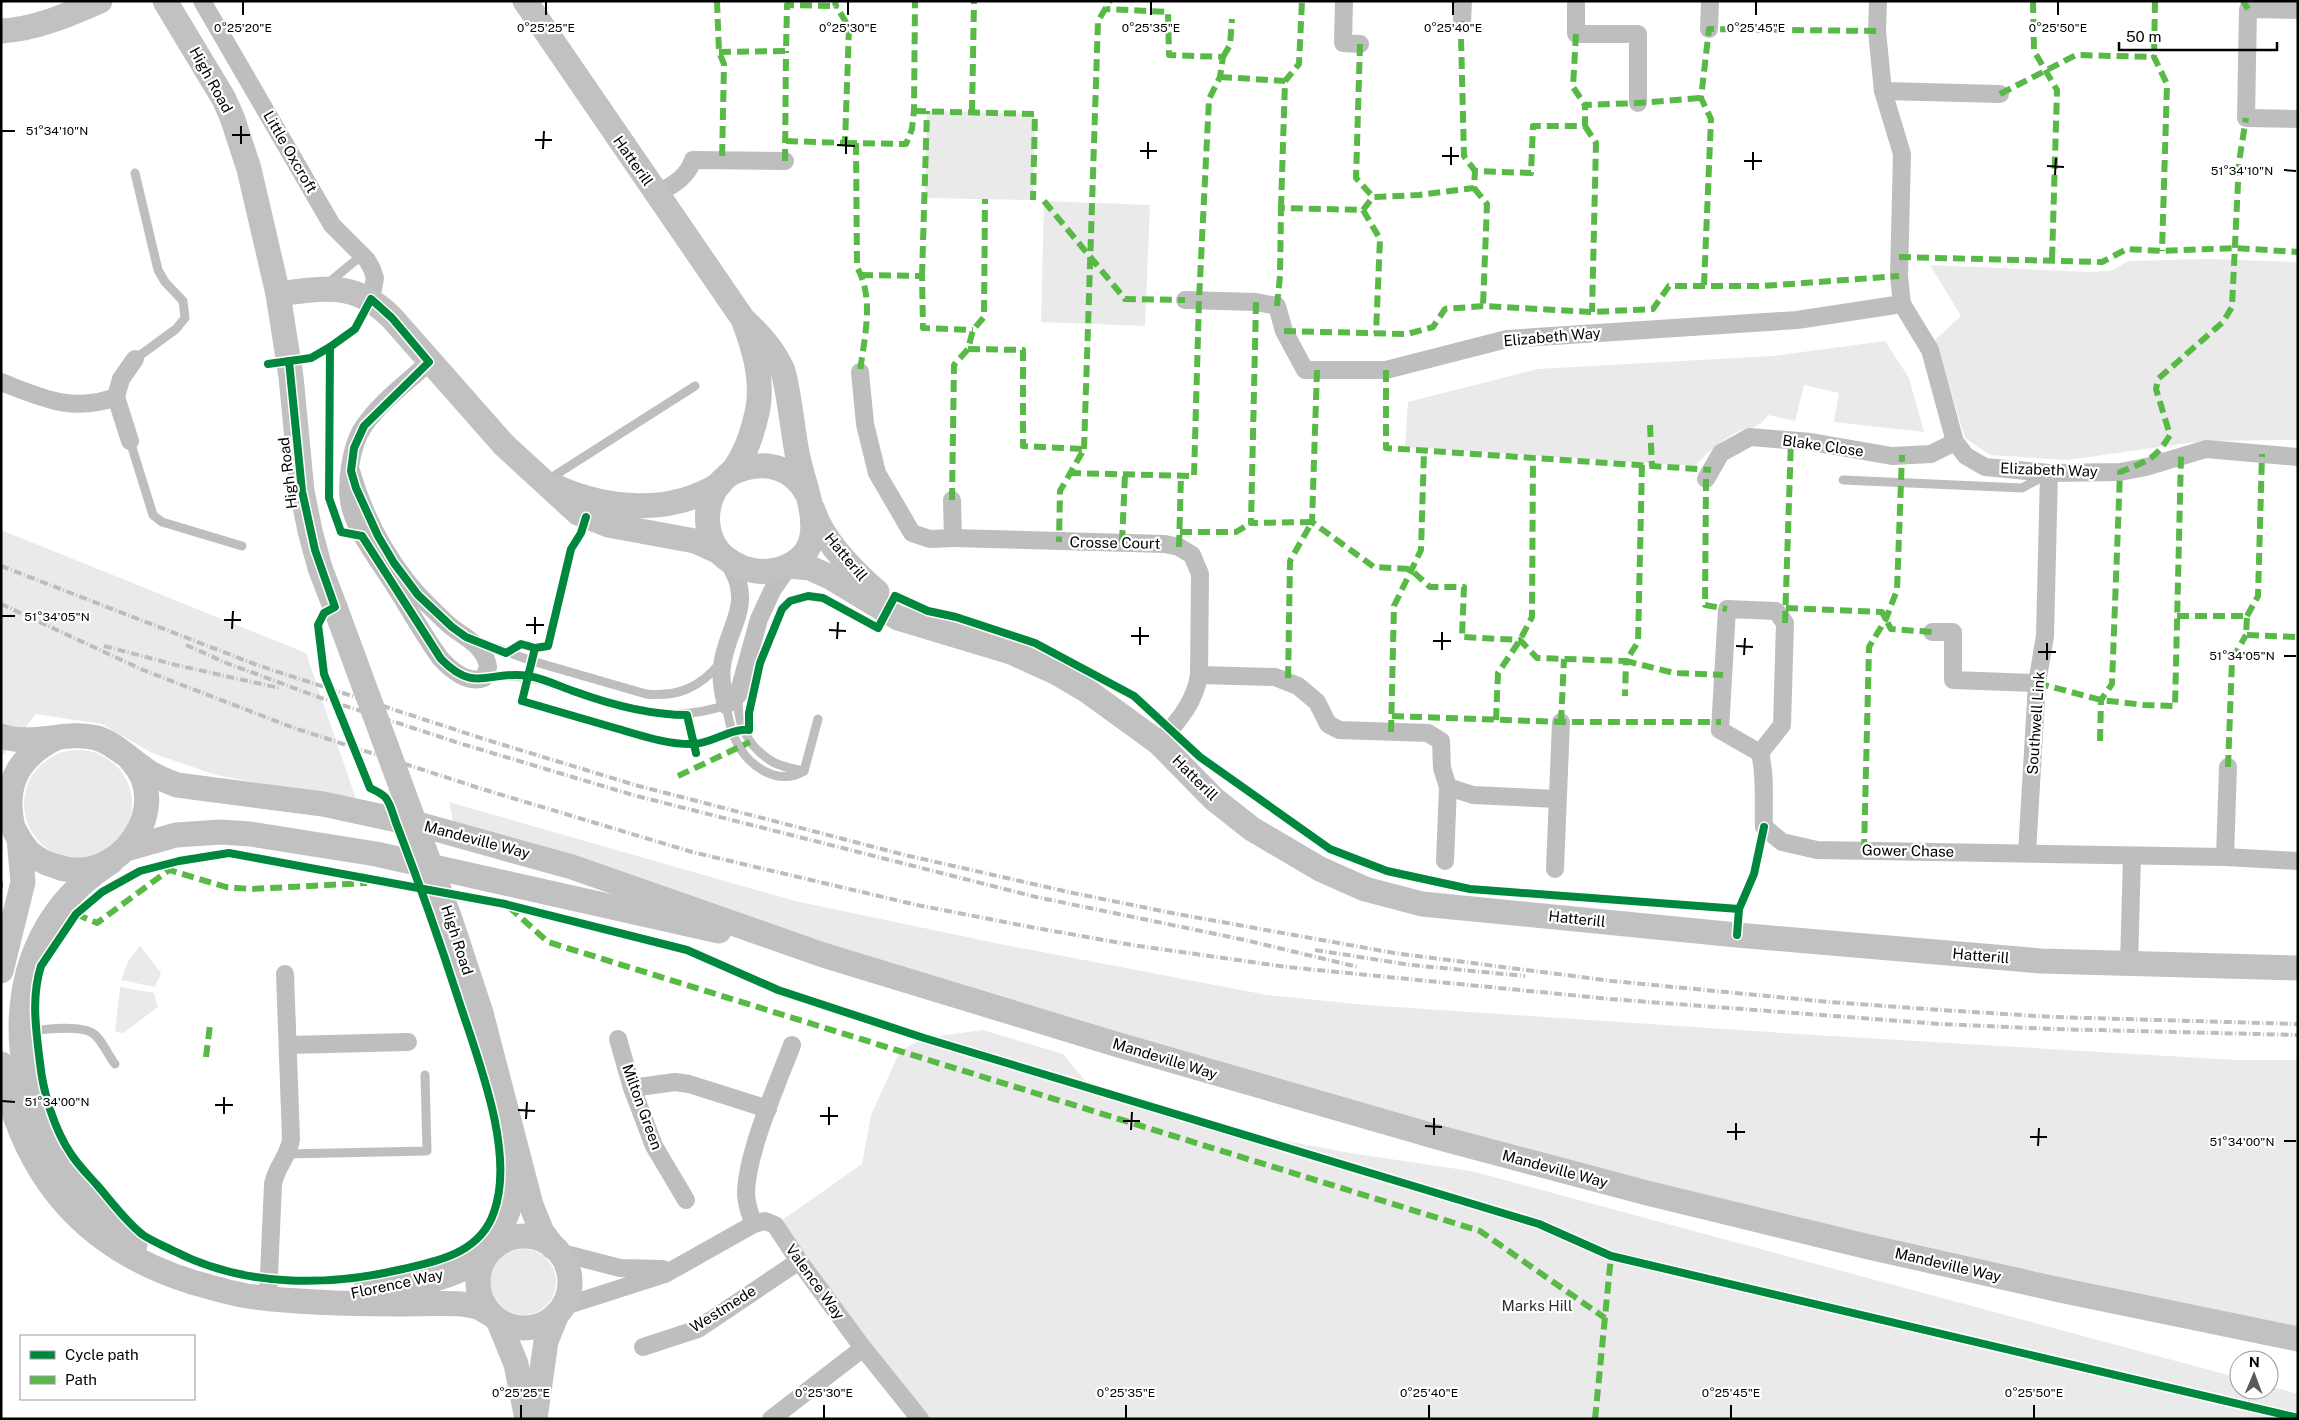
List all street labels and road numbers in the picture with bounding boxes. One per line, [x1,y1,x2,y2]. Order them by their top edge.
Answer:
street label: High Road [186,44,236,116]
street label: Little Oxcroft [260,108,321,196]
street label: Hatterill [610,132,657,189]
street label: Elizabeth Way [1503,324,1601,349]
street label: Blake Close [1781,431,1865,460]
street label: High Road [275,436,300,510]
street label: Elizabeth Way [2000,459,2098,480]
street label: Hatterill [821,529,871,584]
street label: Crosse Court [1069,533,1161,552]
street label: Southwell Link [2023,671,2048,775]
street label: Hatterill [1169,751,1222,804]
street label: Mandeville Way [422,817,532,862]
street label: Gower Chase [1862,841,1954,860]
street label: High Road [438,903,477,977]
street label: Hatterill [1548,907,1606,930]
street label: Hatterill [1952,945,2010,966]
street label: Mandeville Way [1111,1034,1220,1083]
street label: Milton Green [619,1062,666,1152]
street label: Mandeville Way [1500,1146,1610,1191]
street label: Valence Way [782,1241,848,1323]
street label: Mandeville Way [1893,1244,2003,1285]
street label: Florence Way [349,1265,445,1302]
street label: Westmede [687,1282,759,1335]

